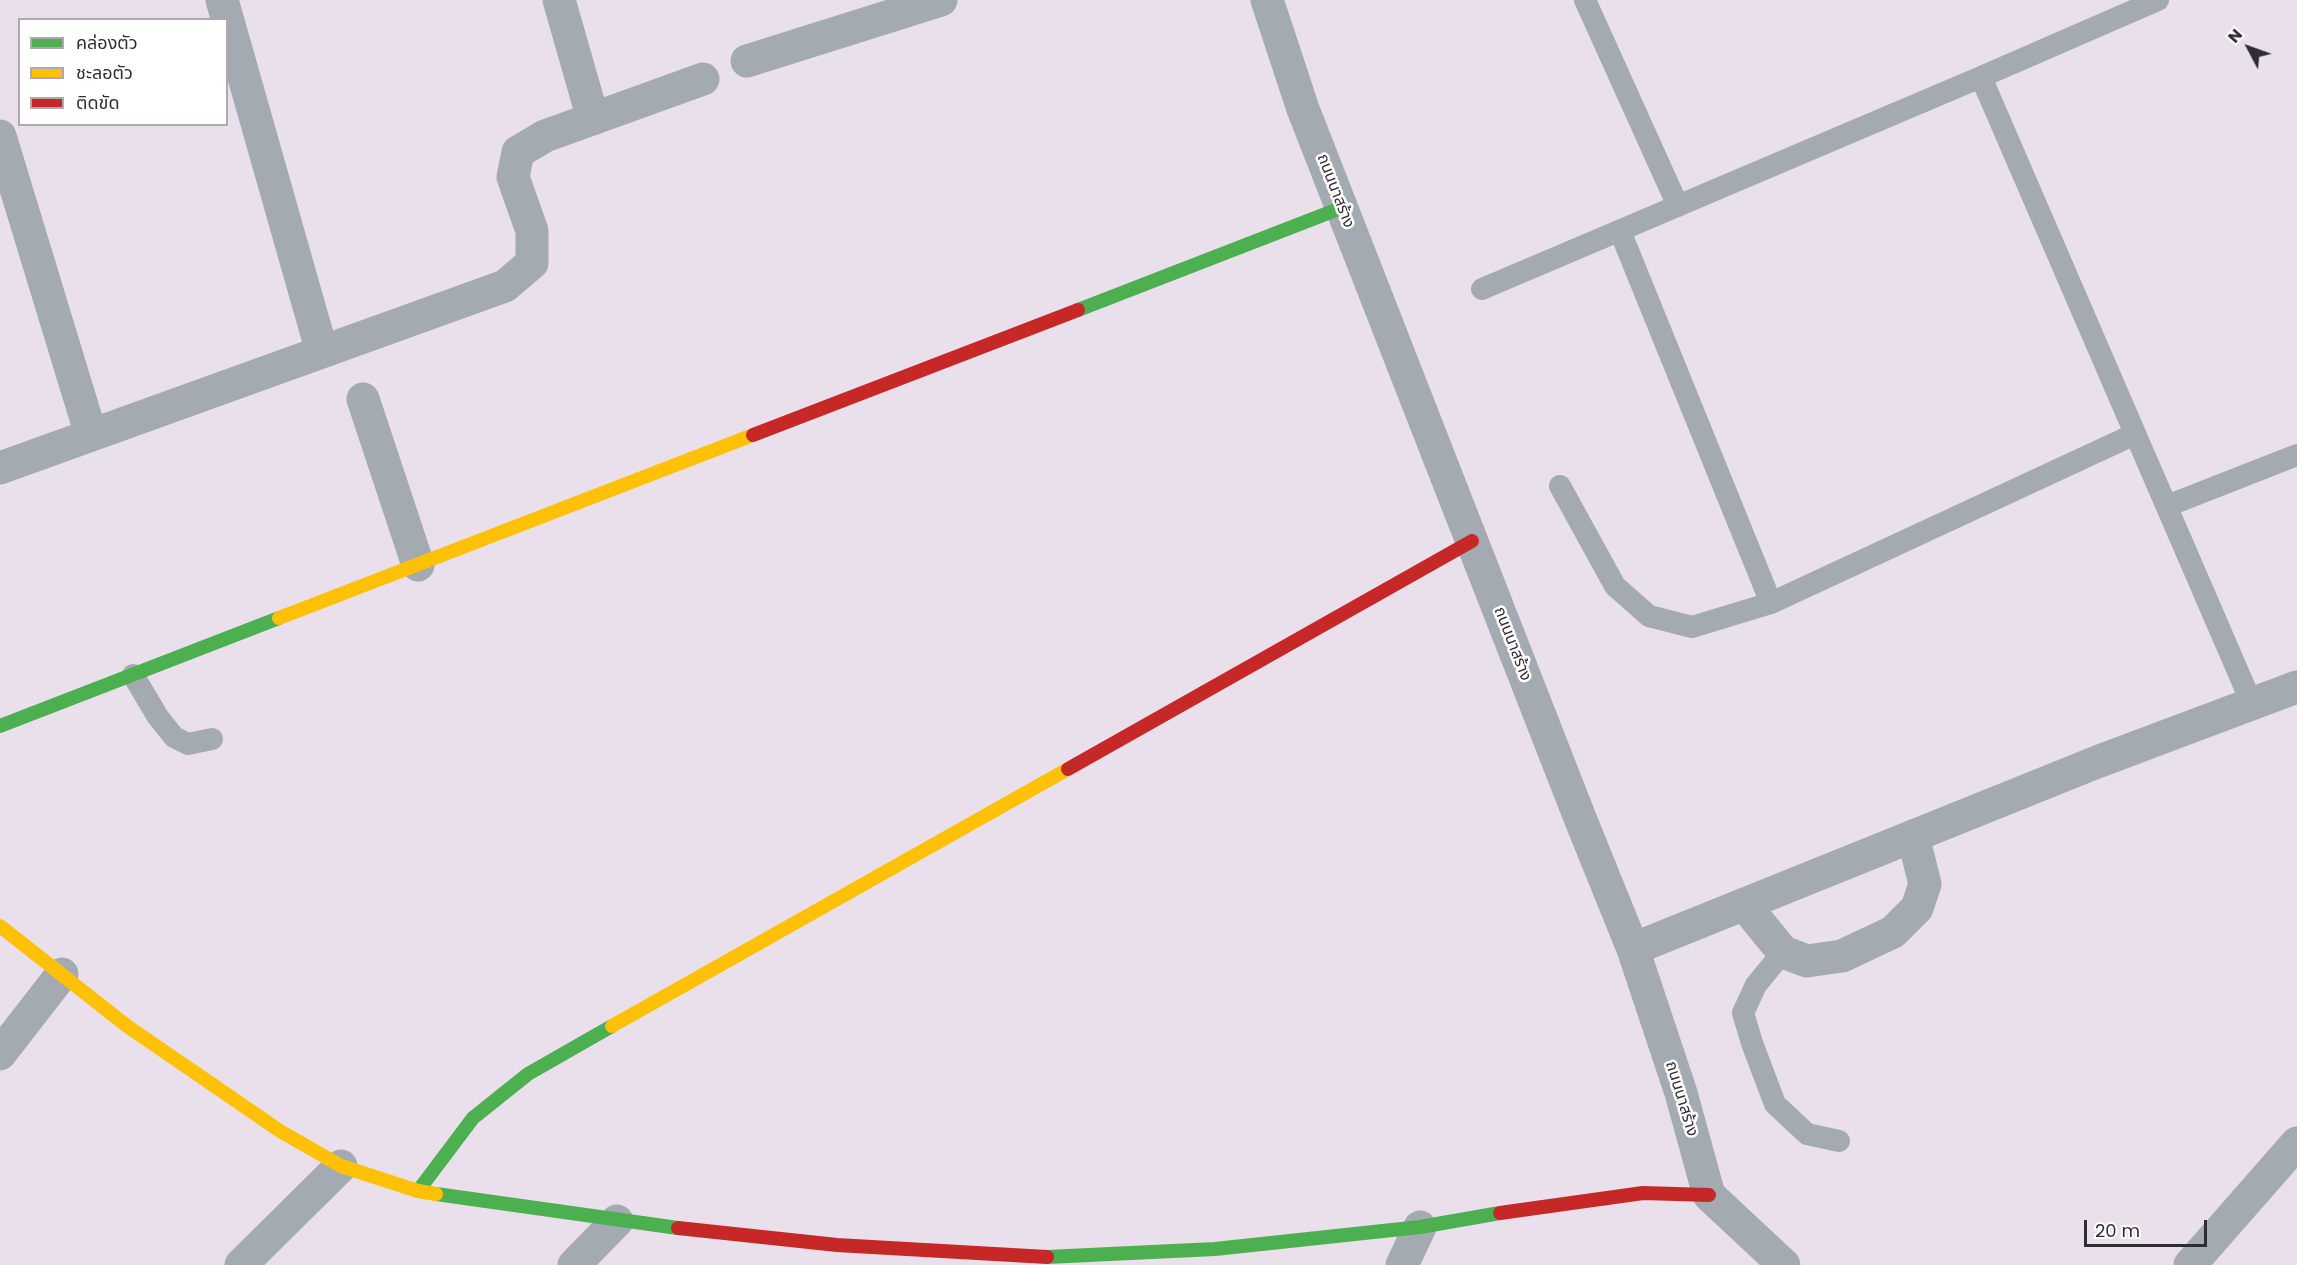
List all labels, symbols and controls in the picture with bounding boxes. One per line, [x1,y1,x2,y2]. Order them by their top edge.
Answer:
legend [18,18,228,126]
north arrow [2219,18,2279,78]
text: N [2222,24,2248,48]
text: คล่องตัว [76,30,138,55]
text: ชะลอตัว [76,60,133,85]
text: ติดขัด [76,90,119,115]
street label: ถนนนาสร้าง [1312,151,1358,231]
street label: ถนนนาสร้าง [1489,604,1535,684]
street label: ถนนนาสร้าง [1660,1059,1702,1139]
scale bar [2087,1208,2210,1246]
text: 20 m [2095,1218,2140,1243]

